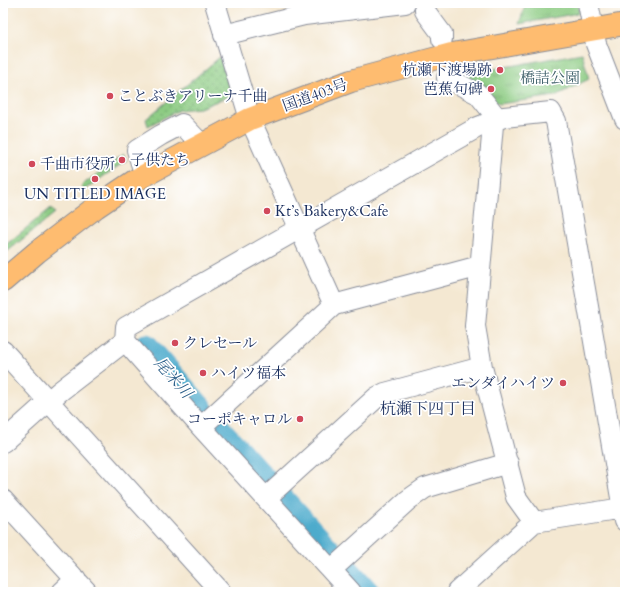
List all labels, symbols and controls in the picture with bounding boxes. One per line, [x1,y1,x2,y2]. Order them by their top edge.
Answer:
place label: 杭瀬下渡場跡 [402,60,492,80]
marker: 杭瀬下渡場跡 [495,65,505,75]
park label: 橋詰公園 [520,68,580,88]
street label: 国道403号 [280,74,350,116]
place label: 芭蕉句碑 [423,79,483,99]
marker: 芭蕉句碑 [486,84,496,94]
place label: ことぶきアリーナ千曲 [118,86,267,106]
marker: ことぶきアリーナ千曲 [105,91,115,101]
place label: 子供たち [130,150,190,170]
place label: 千曲市役所 [40,154,115,174]
marker: 子供たち [117,155,127,165]
marker: 千曲市役所 [27,159,37,169]
marker: UN TITLED IMAGE [90,174,100,184]
place label: UN TITLED IMAGE [24,184,166,204]
place label: Kt’s Bakery&Cafe [275,201,389,221]
marker: Kt’s Bakery&Cafe [262,206,272,216]
place label: クレセール [183,333,257,353]
marker: クレセール [170,338,180,348]
water label: 尾米川 [149,353,198,405]
place label: ハイツ福本 [211,363,286,383]
marker: ハイツ福本 [198,368,208,378]
place label: エンダイハイツ [451,373,555,393]
marker: エンダイハイツ [558,378,568,388]
district label: 杭瀬下四丁目 [380,398,476,420]
place label: コーポキャロル [187,409,292,429]
marker: コーポキャロル [295,414,305,424]

